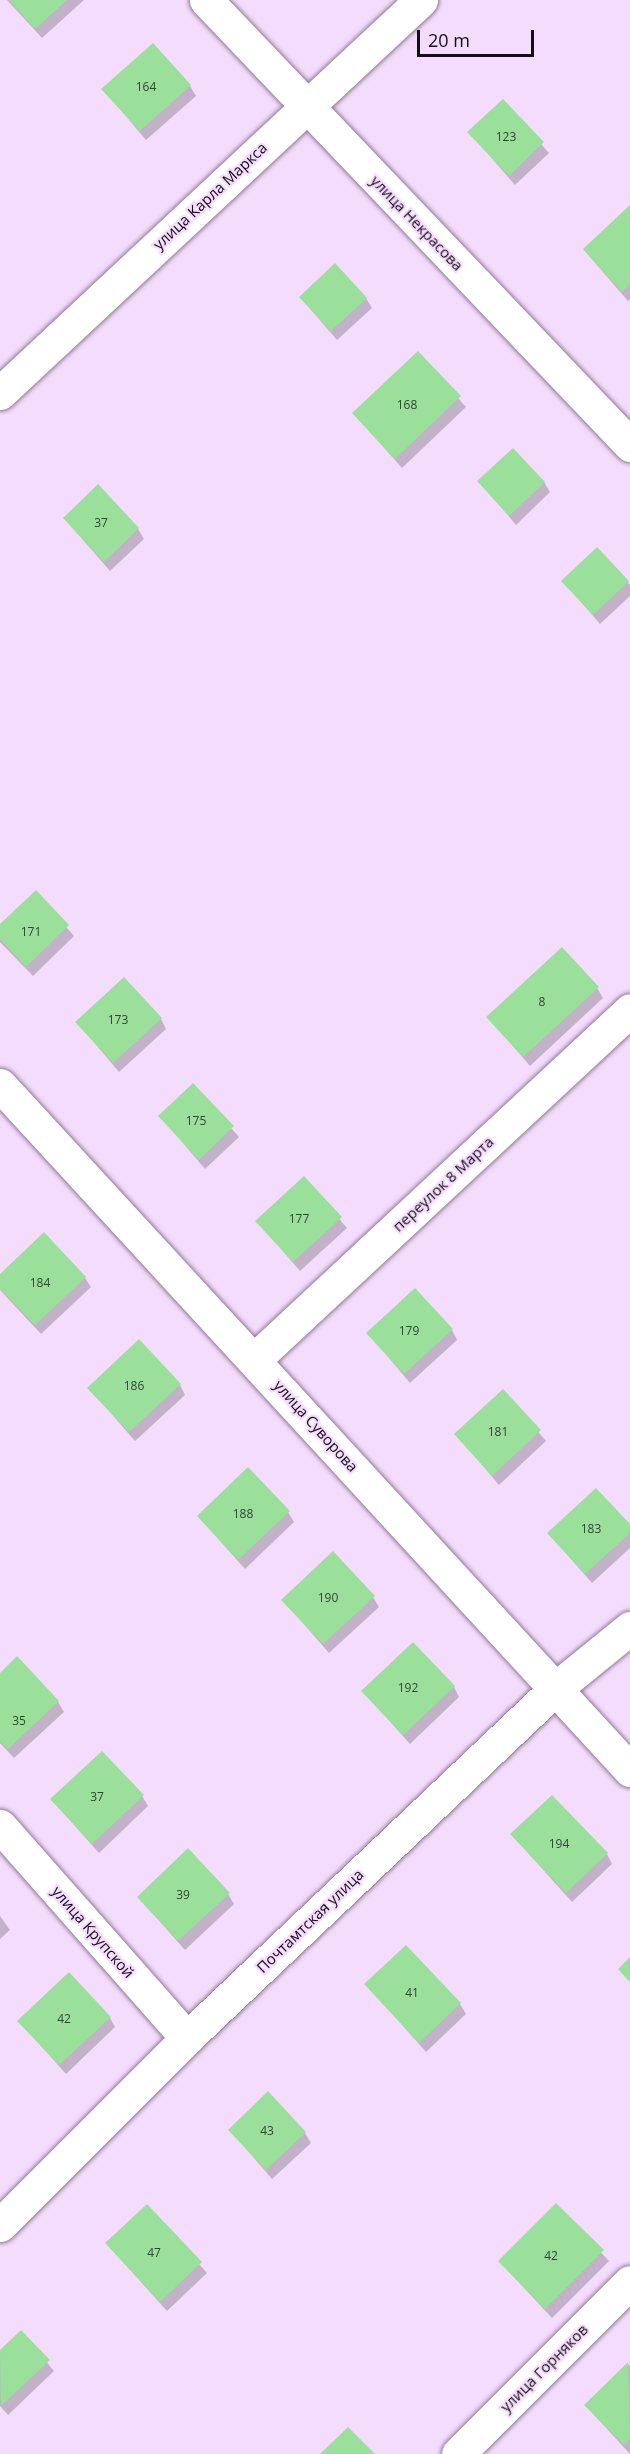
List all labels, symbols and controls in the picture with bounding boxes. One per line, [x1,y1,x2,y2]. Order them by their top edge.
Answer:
scale bar [420,18,537,56]
text: 20 m [428,28,470,52]
house number: 164 [136,80,156,94]
house number: 123 [496,130,516,144]
street label: улица Карла Маркса [149,139,271,253]
street label: улица Некрасова [367,172,467,274]
house number: 168 [397,398,417,412]
house number: 37 [94,516,108,530]
house number: 171 [21,925,41,939]
house number: 8 [539,995,545,1009]
house number: 173 [108,1013,128,1027]
house number: 175 [186,1114,206,1128]
street label: переулок 8 Марта [389,1133,497,1235]
house number: 177 [289,1212,309,1226]
house number: 184 [30,1276,50,1290]
house number: 179 [399,1324,419,1338]
street label: улица Суворова [270,1377,362,1475]
house number: 186 [124,1379,144,1393]
house number: 181 [488,1425,508,1439]
house number: 188 [233,1507,253,1521]
house number: 183 [581,1522,601,1536]
house number: 190 [318,1591,338,1605]
house number: 192 [398,1681,418,1695]
house number: 35 [12,1714,26,1728]
house number: 37 [90,1790,104,1804]
house number: 194 [549,1837,569,1851]
street label: Почтамтская улица [253,1865,367,1977]
street label: улица Крупской [48,1882,138,1982]
house number: 39 [176,1888,190,1902]
house number: 41 [405,1986,419,2000]
house number: 42 [57,2012,71,2026]
house number: 43 [260,2124,274,2138]
house number: 47 [147,2246,161,2260]
house number: 42 [544,2249,558,2263]
street label: улица Горняков [496,2320,592,2416]

